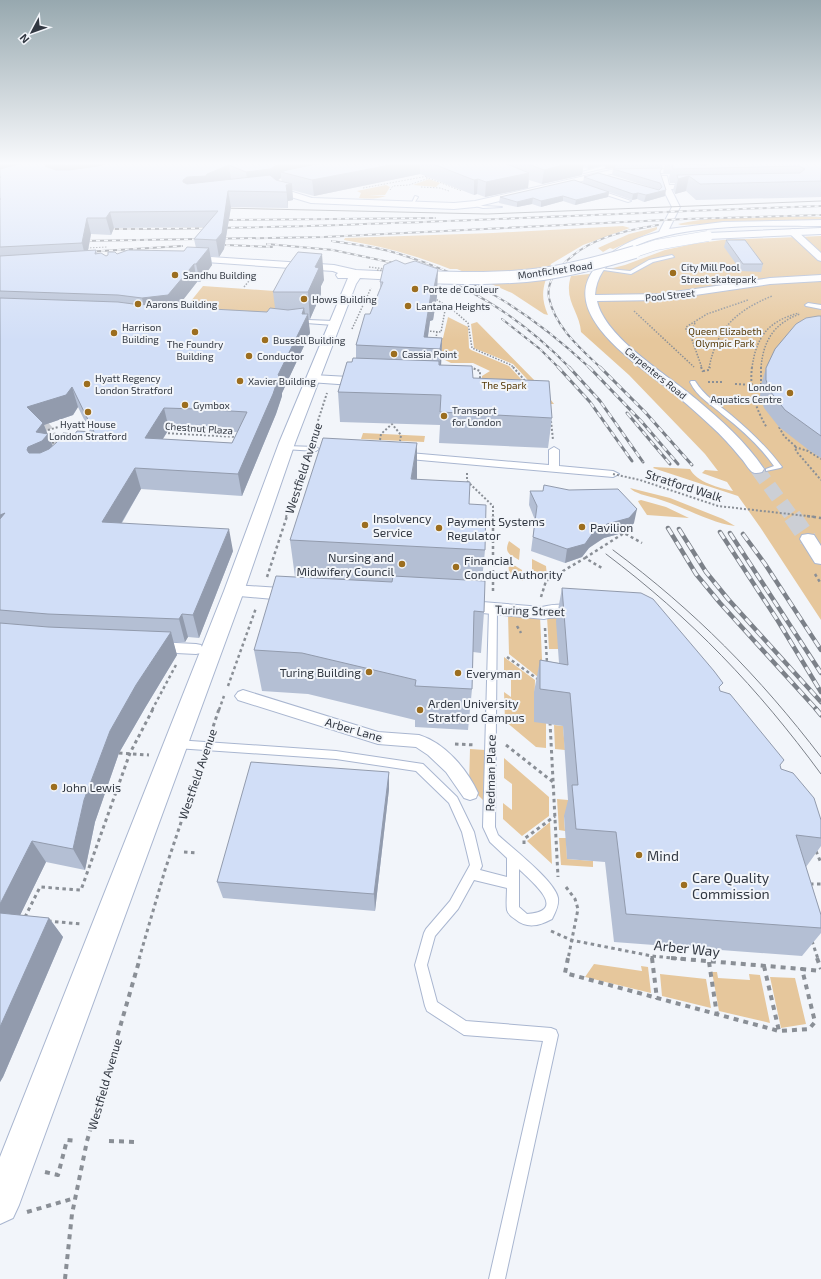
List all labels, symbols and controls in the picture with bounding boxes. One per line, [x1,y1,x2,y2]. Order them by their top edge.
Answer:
north arrow [12,12,52,52]
text: N [17,32,32,46]
street label: Montfichet Road [517,259,593,281]
place label: City Mill Pool Street skatepark [681,261,756,285]
marker: City Mill Pool Street skatepark [668,268,678,278]
place label: Sandhu Building [183,269,257,281]
marker: Sandhu Building [170,270,180,280]
place label: Porte de Couleur [423,283,498,295]
marker: Porte de Couleur [410,284,420,294]
street label: Pool Street [645,286,696,304]
place label: Hows Building [312,293,377,305]
marker: Hows Building [299,294,309,304]
place label: Aarons Building [146,298,218,310]
marker: Aarons Building [133,299,143,309]
place label: Lantana Heights [416,300,490,312]
marker: Lantana Heights [403,301,413,311]
place label: Harrison Building [122,321,161,345]
park label: Queen Elizabeth Olympic Park [688,325,762,349]
marker: The Foundry Building [190,327,200,337]
marker: Harrison Building [109,328,119,338]
place label: Bussell Building [273,334,346,346]
marker: Bussell Building [260,335,270,345]
place label: The Foundry Building [167,338,224,362]
street label: Carpenters Road [623,345,689,401]
place label: Cassia Point [402,348,457,360]
marker: Cassia Point [389,349,399,359]
place label: Conductor [257,350,304,362]
marker: Conductor [244,351,254,361]
place label: Hyatt Regency London Stratford [95,372,173,396]
place label: Xavier Building [248,375,316,387]
marker: Xavier Building [235,376,245,386]
marker: Hyatt Regency London Stratford [82,379,92,389]
park label: The Spark [481,379,527,391]
place label: London Aquatics Centre [710,381,782,405]
marker: London Aquatics Centre [785,388,795,398]
place label: Gymbox [193,399,231,411]
marker: Gymbox [180,400,190,410]
place label: Transport for London [452,404,501,428]
marker: Hyatt House London Stratford [83,407,93,417]
marker: Transport for London [439,411,449,421]
place label: Hyatt House London Stratford [49,418,127,442]
street label: Chestnut Plaza [165,420,233,436]
street label: Westfield Avenue [282,421,324,515]
street label: Stratford Walk [644,466,724,504]
place label: Insolvency Service [373,511,432,539]
place label: Payment Systems Regulator [447,514,545,542]
marker: Insolvency Service [360,520,370,530]
place label: Pavilion [590,520,633,534]
marker: Pavilion [577,522,587,532]
marker: Payment Systems Regulator [434,523,444,533]
place label: Nursing and Midwifery Council [296,550,394,578]
place label: Financial Conduct Authority [464,553,563,581]
marker: Nursing and Midwifery Council [397,559,407,569]
marker: Financial Conduct Authority [451,562,461,572]
street label: Turing Street [495,602,566,618]
place label: Turing Building [280,665,361,679]
place label: Everyman [466,666,521,680]
marker: Turing Building [364,667,374,677]
marker: Everyman [453,668,463,678]
place label: Arden University Stratford Campus [428,696,525,724]
marker: Arden University Stratford Campus [415,705,425,715]
street label: Arber Lane [324,714,384,744]
street label: Westfield Avenue [175,727,219,821]
street label: Redman Place [482,734,498,812]
place label: John Lewis [62,780,121,794]
marker: John Lewis [49,782,59,792]
place label: Mind [647,847,679,864]
marker: Mind [634,850,644,860]
place label: Care Quality Commission [692,869,770,902]
marker: Care Quality Commission [679,880,689,890]
street label: Arber Way [653,936,721,960]
street label: Westfield Avenue [84,1036,124,1132]

